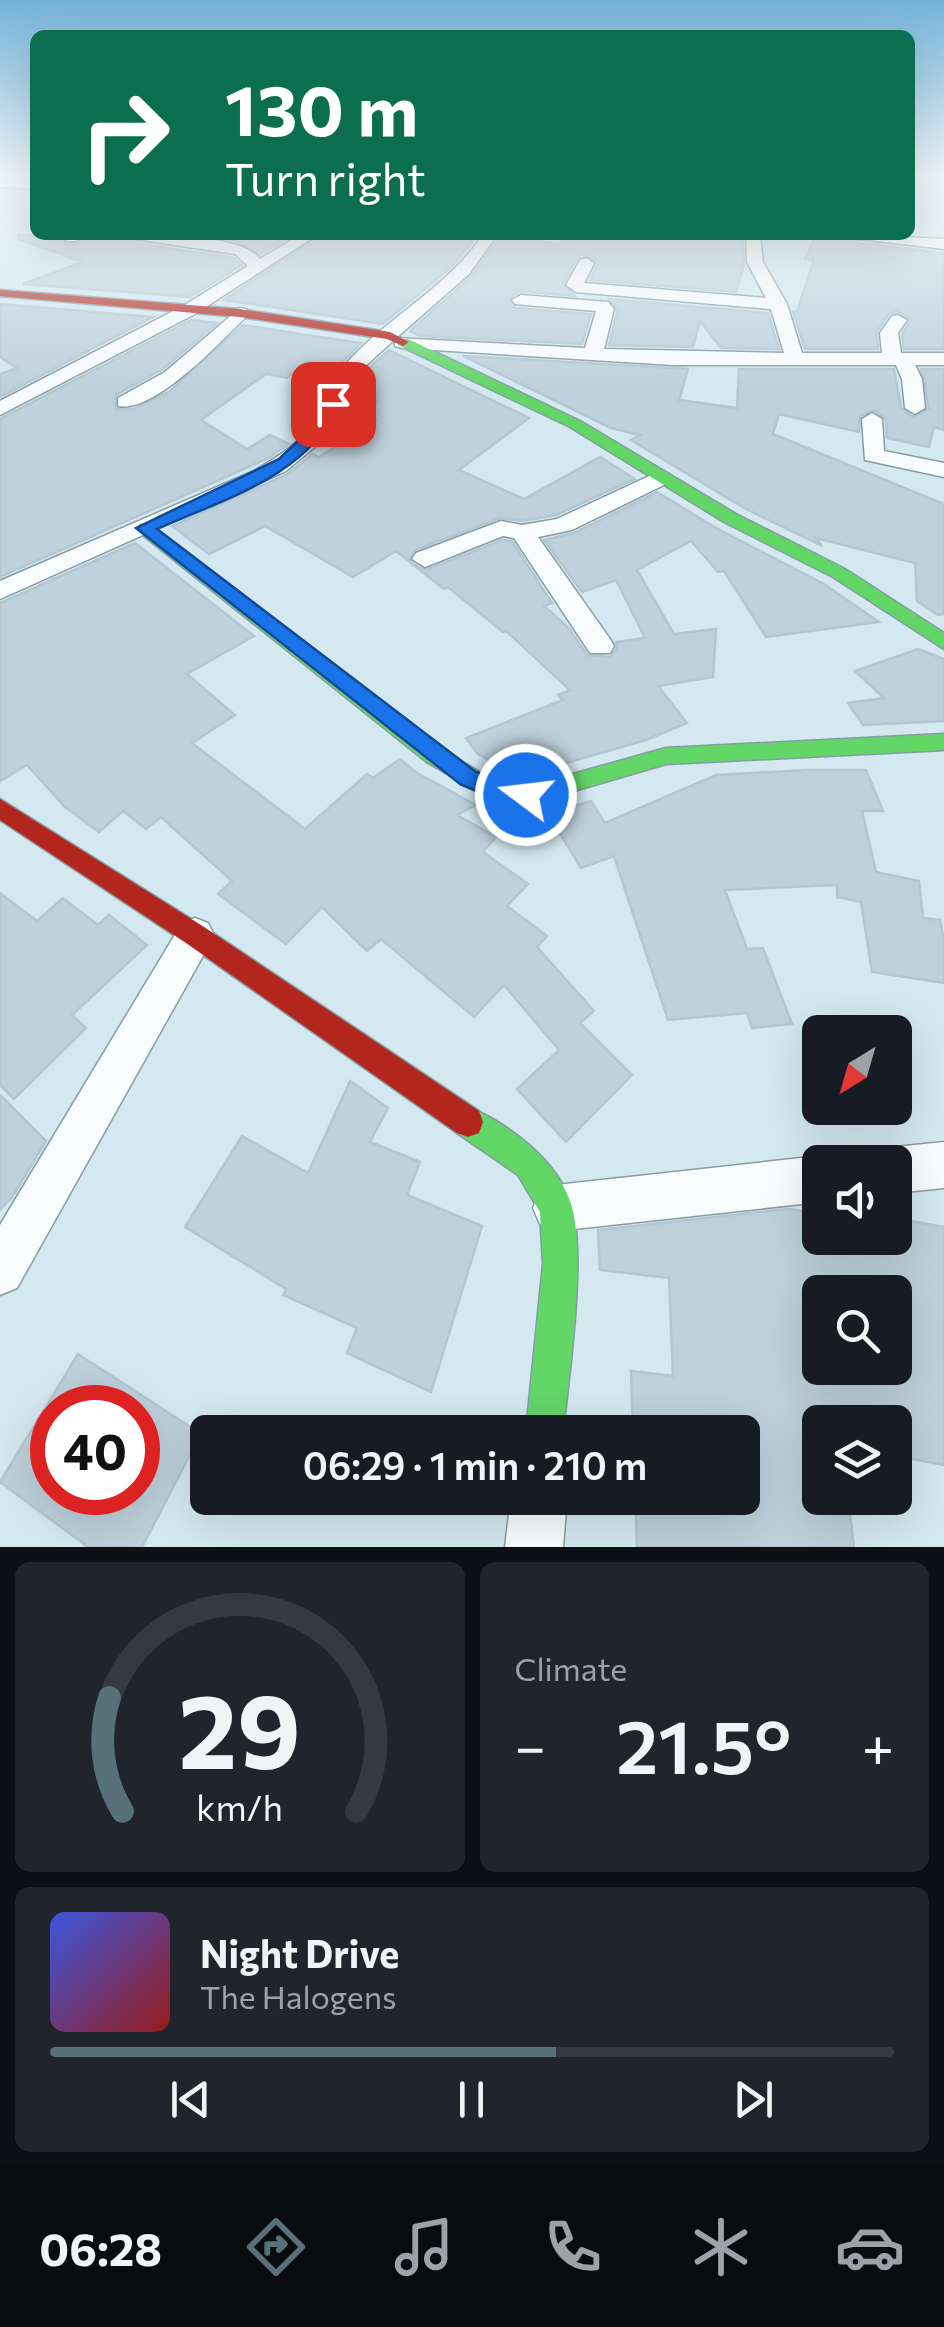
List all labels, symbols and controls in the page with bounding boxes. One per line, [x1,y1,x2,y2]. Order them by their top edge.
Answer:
text: 130 m [225,65,418,150]
icon: right [60,70,190,200]
text: Turn right [225,150,426,205]
pin [291,362,376,447]
icon: arrive [306,377,361,432]
position arrow [474,743,578,847]
north arrow [802,1015,912,1125]
map controls [802,1015,912,1515]
button: sound [802,1145,912,1255]
button: search [802,1275,912,1385]
speed limit sign: 40 [30,1385,160,1515]
button: layers [802,1405,912,1515]
text: 06:29 · 1 min · 210 m [303,1441,647,1488]
text: Climate [515,1648,627,1688]
text: 29 [178,1663,301,1790]
text: 21.5° [616,1698,791,1789]
text: − [515,1711,546,1778]
text: + [862,1711,894,1778]
text: km/h [196,1785,283,1828]
text: Night Drive [200,1929,399,1976]
text: The Halogens [200,1976,397,2016]
icon: previous [163,2072,218,2127]
icon: pause [444,2072,499,2127]
icon: next [726,2072,781,2127]
icon: directions [241,2212,311,2282]
icon: music [389,2212,459,2282]
icon: phone [538,2212,608,2282]
icon: climate [686,2212,756,2282]
icon: car [835,2212,905,2282]
text: 06:28 [39,2220,162,2275]

